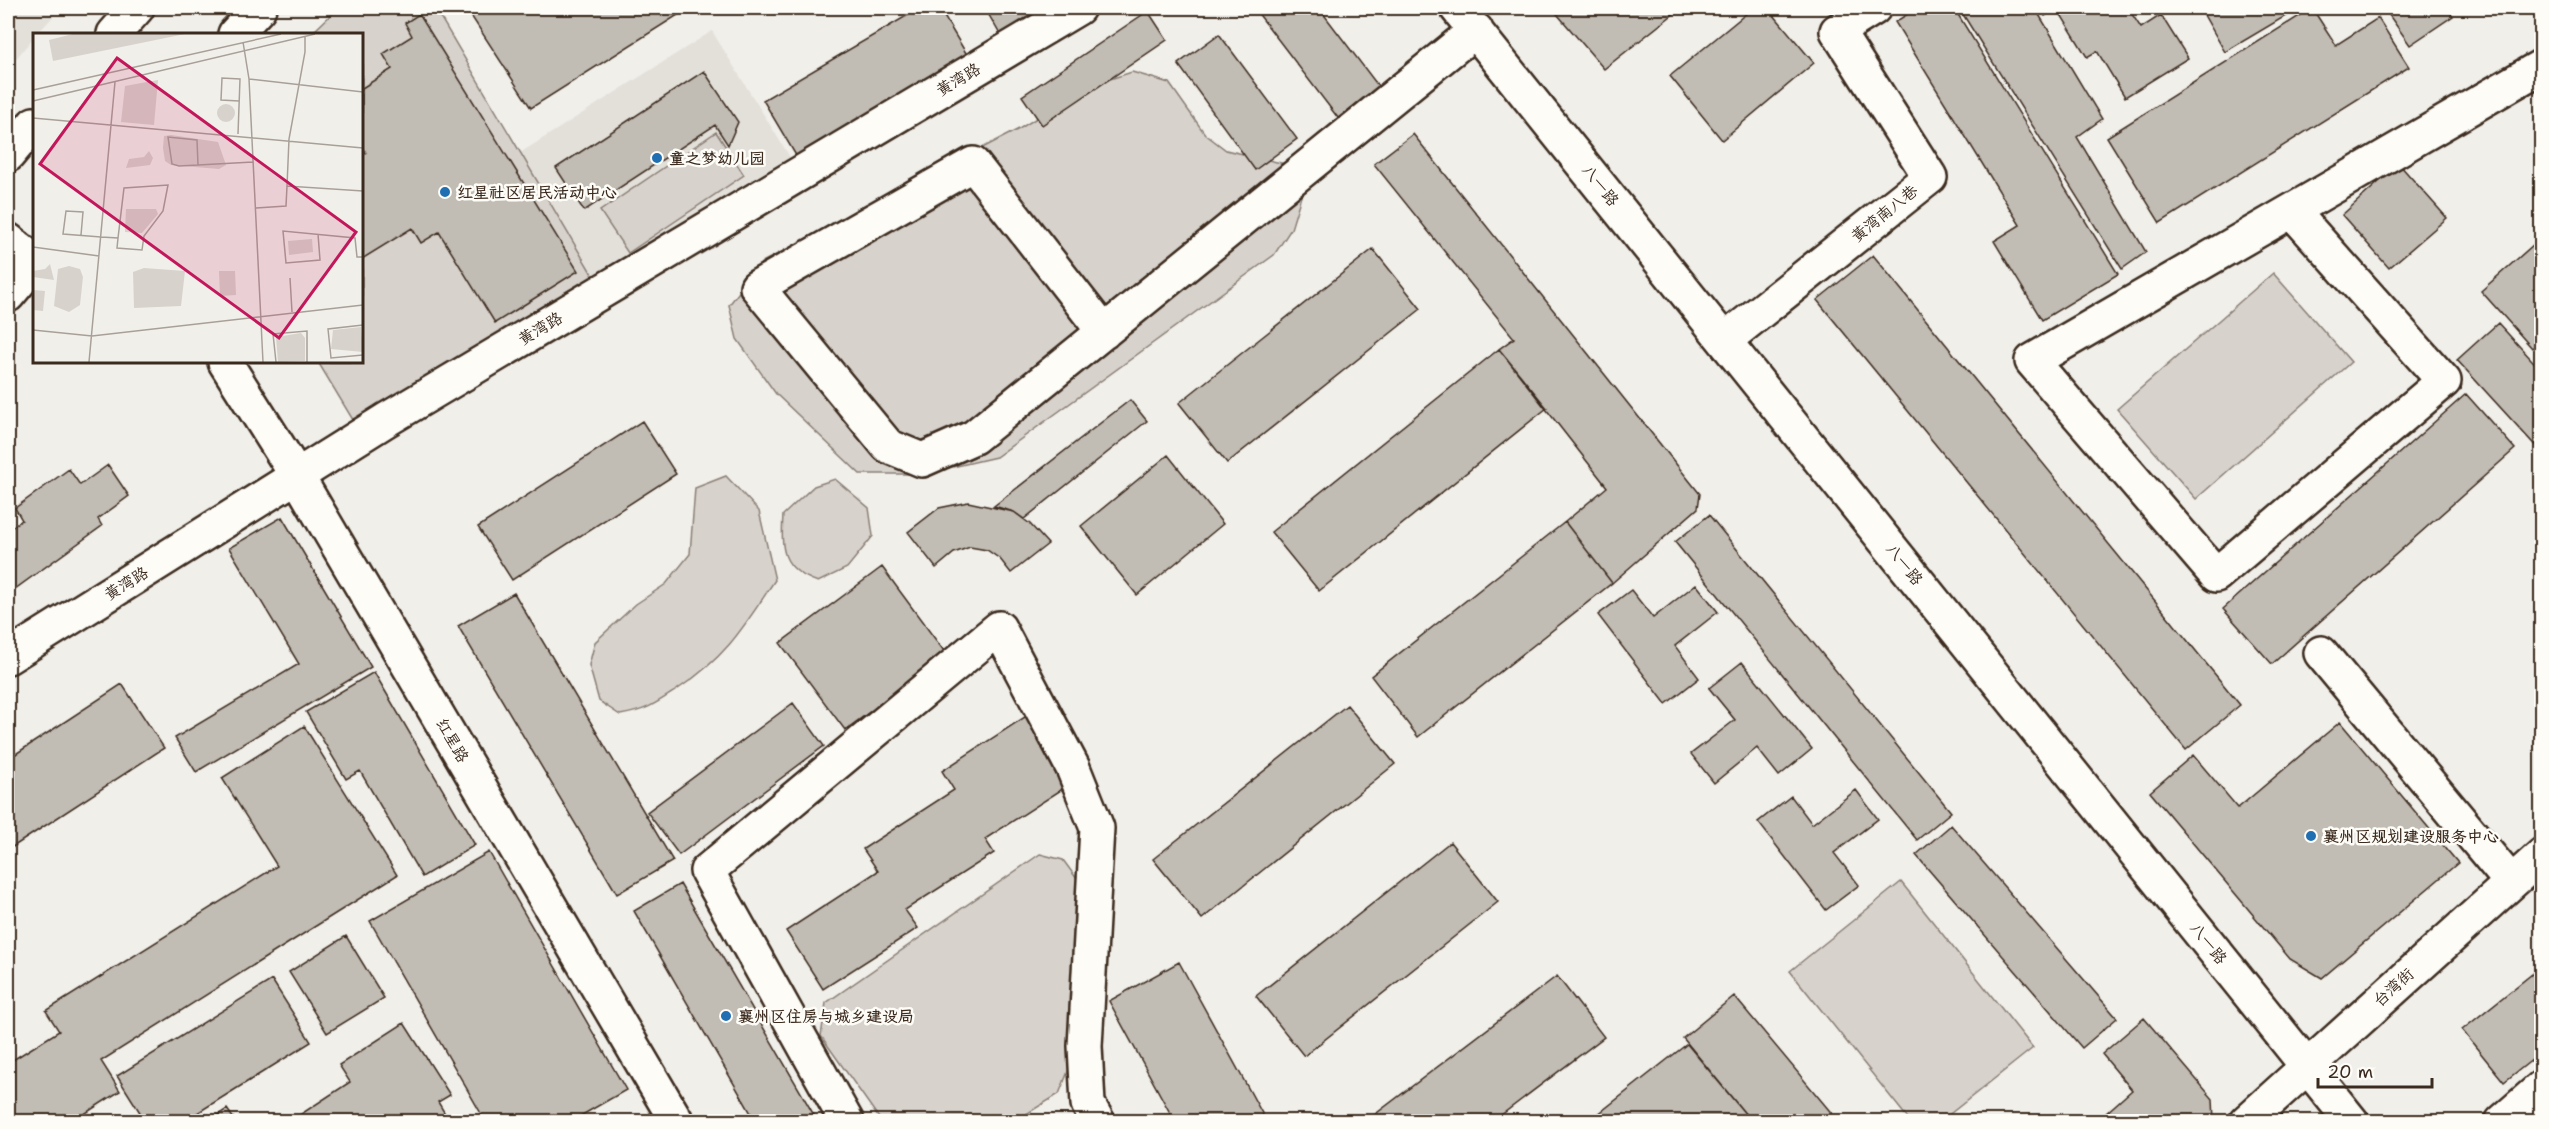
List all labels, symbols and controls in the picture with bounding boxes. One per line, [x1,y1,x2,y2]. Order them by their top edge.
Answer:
inset map [33,33,363,363]
street label: 黄湾路 [932,58,984,101]
place label: 童之梦幼儿园 [669,148,765,169]
marker: 童之梦幼儿园 [650,151,664,165]
street label: 八一路 [1577,160,1624,211]
street label: 黄湾南八巷 [1847,180,1922,247]
place label: 红星社区居民活动中心 [457,182,617,203]
marker: 红星社区居民活动中心 [438,185,452,199]
street label: 黄湾路 [514,307,566,350]
street label: 八一路 [1881,539,1928,590]
street label: 黄湾路 [100,562,152,605]
street label: 红星路 [431,714,474,766]
place label: 襄州区规划建设服务中心 [2323,826,2499,847]
marker: 襄州区规划建设服务中心 [2304,829,2318,843]
street label: 八一路 [2185,918,2232,969]
street label: 台湾街 [2368,964,2418,1011]
place label: 襄州区住房与城乡建设局 [738,1006,914,1027]
marker: 襄州区住房与城乡建设局 [719,1009,733,1023]
scale bar [2318,1051,2432,1089]
text: 20 m [2327,1060,2373,1084]

